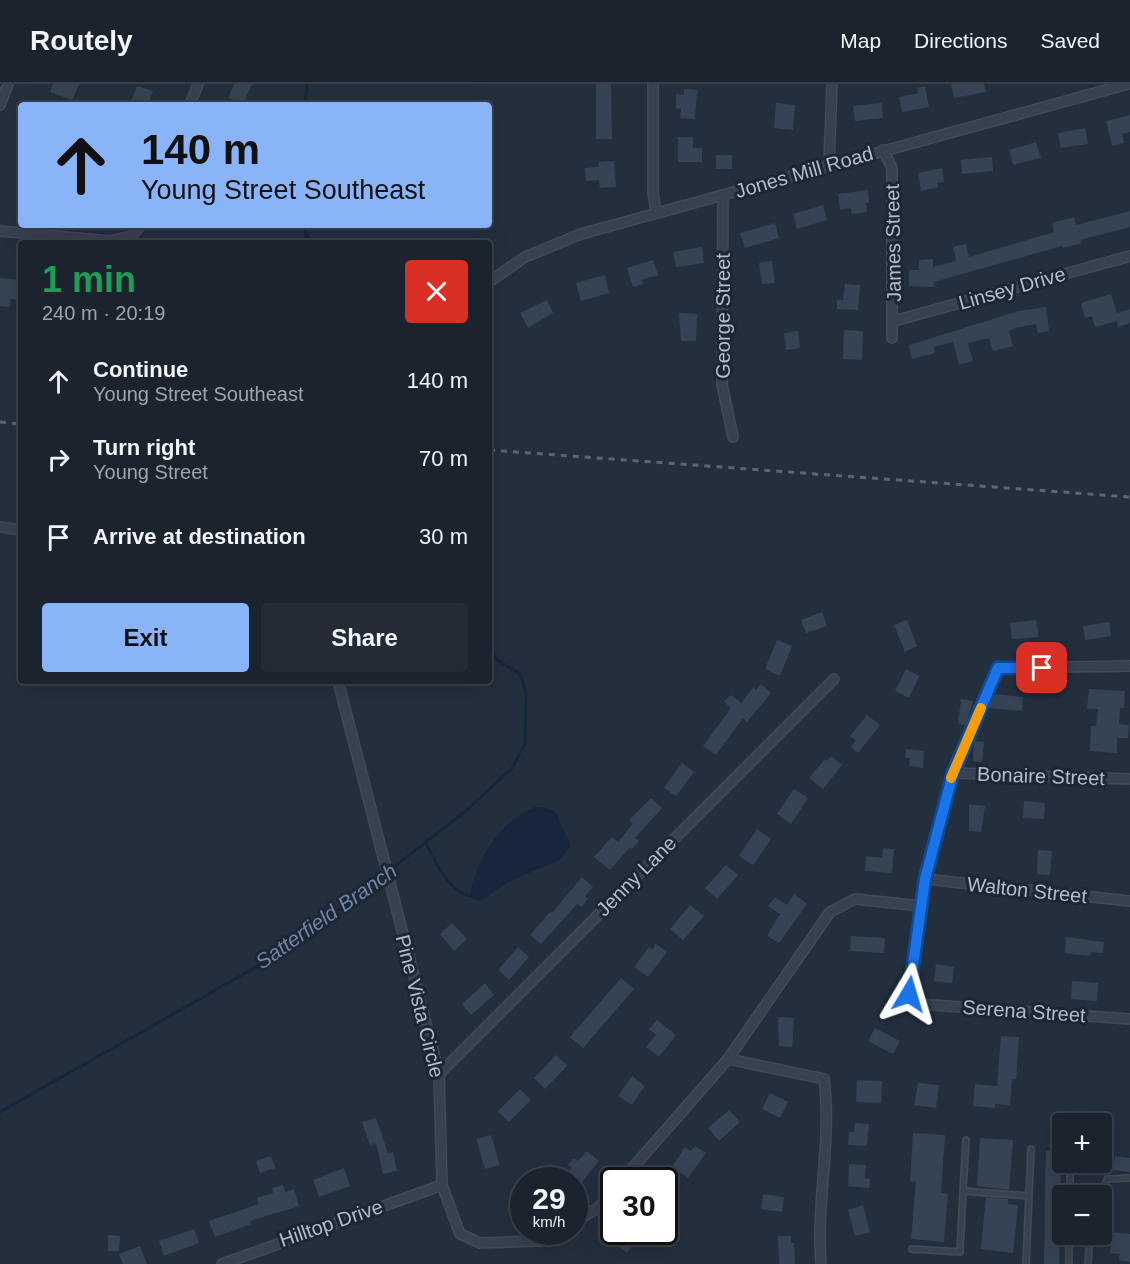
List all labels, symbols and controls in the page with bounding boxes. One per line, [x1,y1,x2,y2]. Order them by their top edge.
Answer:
text: Routely [30,25,133,56]
text: Map [840,29,881,52]
text: Directions [914,29,1007,52]
text: Saved [1040,29,1100,52]
icon: ahead [42,126,120,204]
text: 140 m [141,126,260,173]
street label: Jones Mill Road [733,142,875,202]
text: Young Street Southeast [141,175,425,205]
street label: James Street [881,183,905,302]
street label: George Street [712,253,734,379]
text: 1 min [42,259,136,300]
button: close [405,260,468,323]
street label: Linsey Drive [956,262,1068,314]
text: 240 m · 20:19 [42,302,165,324]
text: Continue [93,357,188,382]
icon: ahead [42,365,75,398]
text: 140 m [407,368,468,393]
text: Young Street Southeast [93,383,304,405]
text: Turn right [93,435,195,460]
icon: right [42,443,75,476]
text: 70 m [419,446,468,471]
text: Young Street [93,461,208,483]
icon: arrive [42,521,75,554]
text: Arrive at destination [93,524,306,549]
text: 30 m [419,524,468,549]
button: Exit [42,603,249,672]
button: Share [261,603,468,672]
pin [1016,642,1067,693]
icon: arrive [1025,651,1058,684]
street label: Bonaire Street [977,763,1106,789]
street label: Jenny Lane [592,832,680,920]
water label: Satterfield Branch [251,859,401,973]
street label: Walton Street [966,873,1088,907]
street label: Pine Vista Circle [392,932,448,1080]
position arrow [877,962,941,1026]
street label: Serena Street [962,996,1087,1026]
map controls [1052,1113,1112,1245]
button: + [1052,1113,1112,1173]
speed limit sign: 30 [600,1167,678,1245]
text: 29 [532,1182,566,1215]
button: − [1052,1185,1112,1245]
street label: Hilltop Drive [276,1195,386,1251]
text: km/h [533,1213,565,1230]

